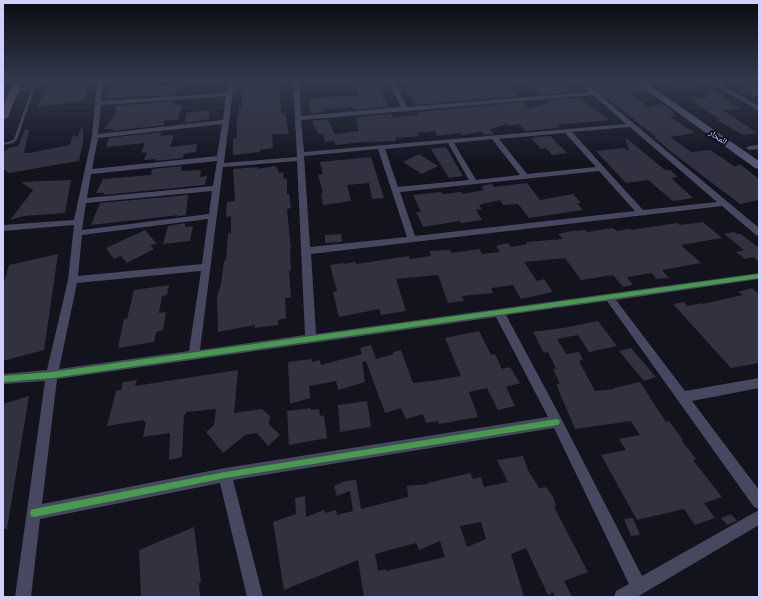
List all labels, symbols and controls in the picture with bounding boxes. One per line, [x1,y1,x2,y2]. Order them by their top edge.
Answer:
street label: المحار [707,127,729,147]

